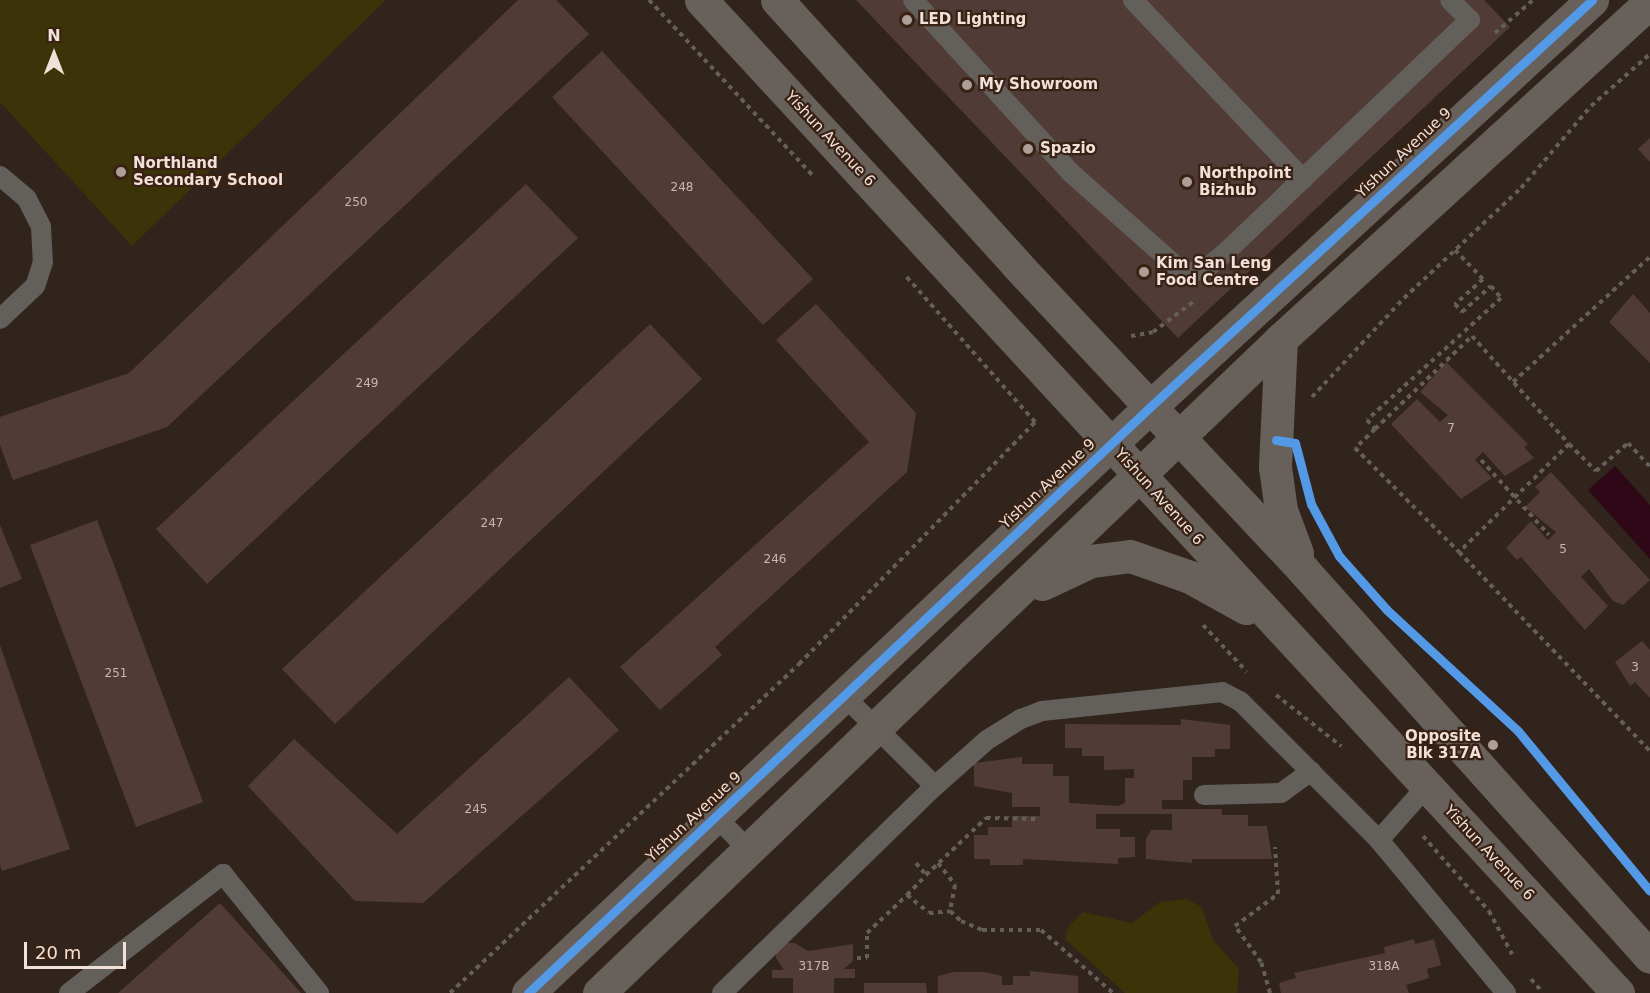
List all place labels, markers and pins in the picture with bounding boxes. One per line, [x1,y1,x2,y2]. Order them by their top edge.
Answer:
place label: LED Lighting [919,11,1026,29]
marker: LED Lighting [900,13,914,27]
place label: My Showroom [979,76,1098,94]
marker: My Showroom [960,78,974,92]
place label: Spazio [1040,140,1096,158]
marker: Spazio [1021,142,1035,156]
place label: Northland Secondary School [133,154,283,189]
place label: Northpoint Bizhub [1199,164,1291,199]
marker: Northland Secondary School [114,165,128,179]
marker: Northpoint Bizhub [1180,175,1194,189]
place label: Kim San Leng Food Centre [1156,254,1272,289]
marker: Kim San Leng Food Centre [1137,265,1151,279]
place label: Opposite Blk 317A [1405,727,1481,762]
marker: Opposite Blk 317A [1486,738,1500,752]

